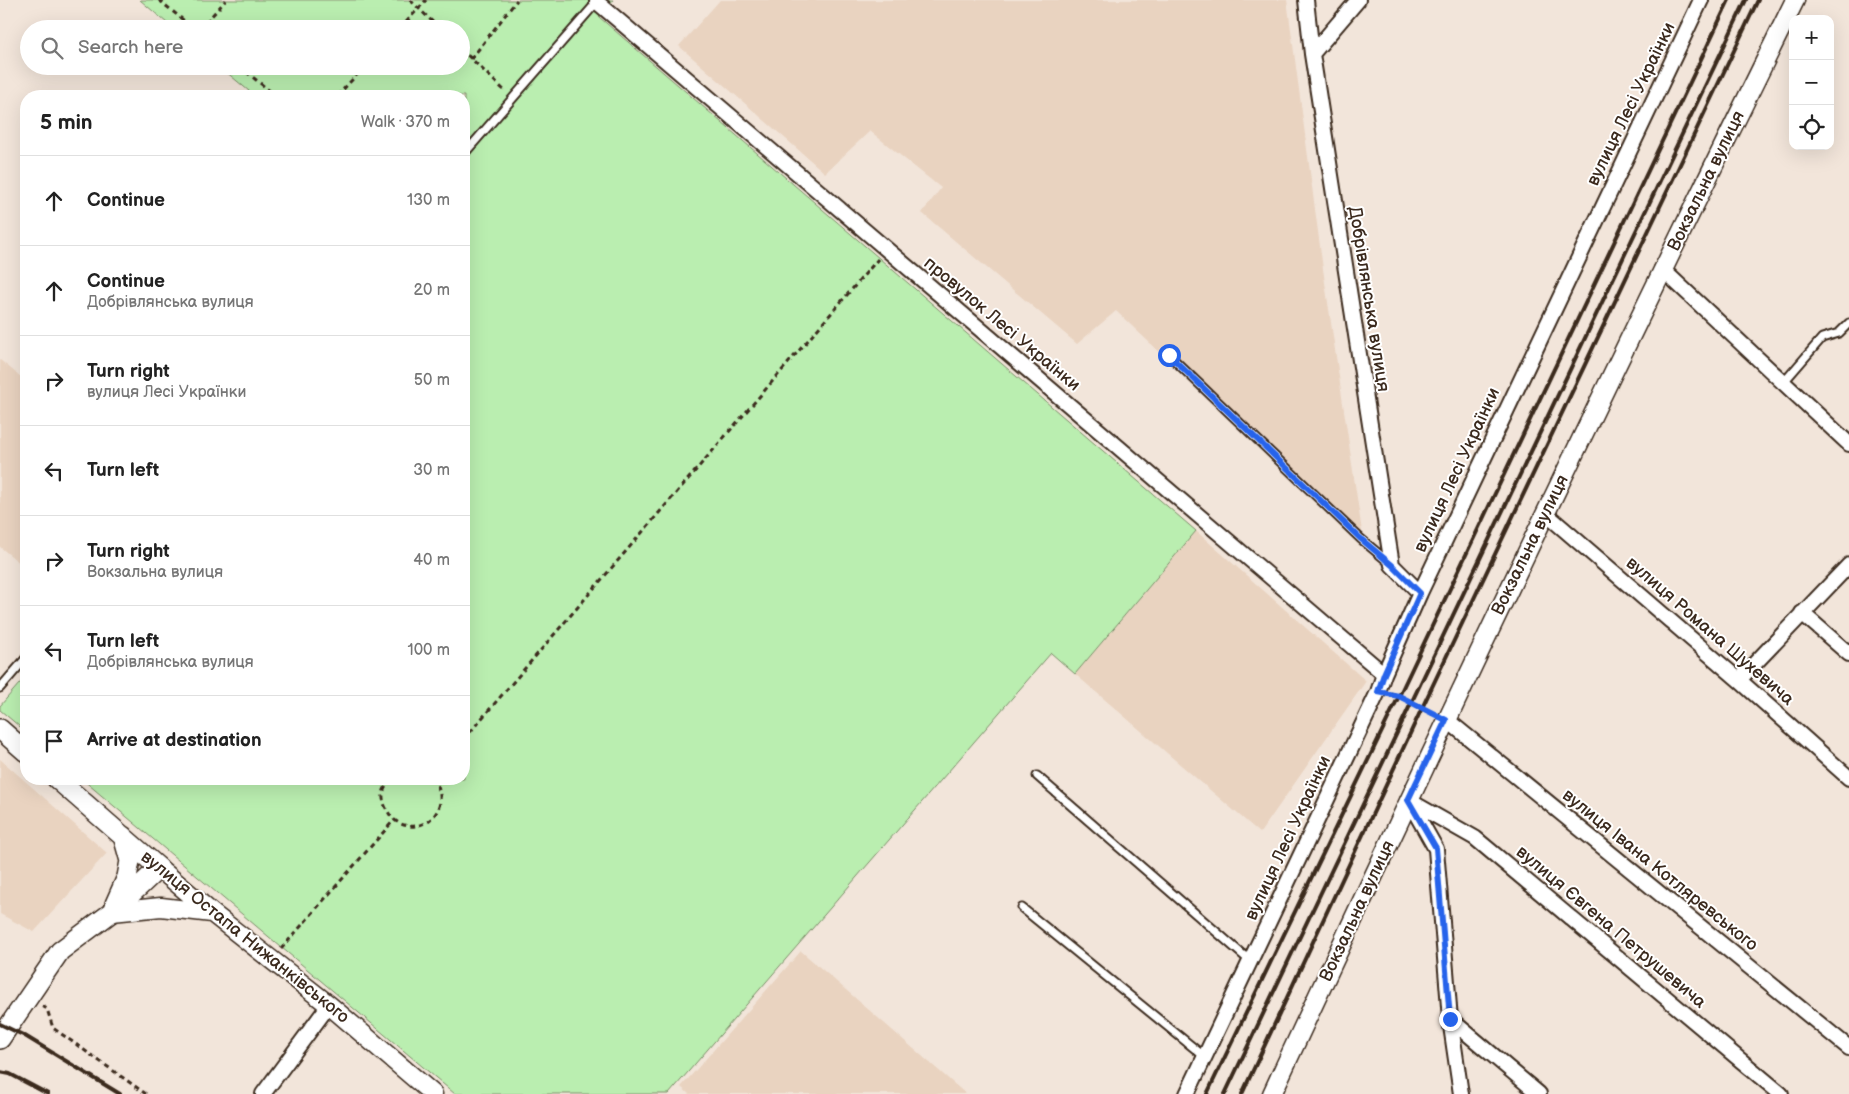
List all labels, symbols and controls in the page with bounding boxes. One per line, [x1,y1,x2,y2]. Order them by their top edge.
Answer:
map controls [1789,15,1834,150]
button: + [1789,15,1834,60]
street label: вулиця Лесі Українки [1582,19,1680,189]
search box [20,20,470,75]
icon: search [38,34,66,62]
text: Search here [78,36,183,59]
button: − [1789,60,1834,105]
button: locate [1789,105,1834,150]
street label: Вокзальна вулиця [1663,108,1749,254]
text: 5 min [40,110,93,135]
text: Walk · 370 m [361,113,450,132]
icon: ahead [40,187,68,215]
text: Continue [87,189,165,212]
text: 130 m [407,191,450,210]
street label: Добрівлянська вулиця [1344,205,1394,393]
street label: провулок Лесі Українки [920,252,1084,396]
text: Continue [87,270,165,293]
icon: ahead [40,277,68,305]
text: 20 m [414,281,450,300]
text: Добрівлянська вулиця [87,293,254,312]
route start [1158,344,1181,367]
text: Turn right [87,360,170,383]
icon: right [40,367,68,395]
text: 50 m [414,371,450,390]
text: вулиця Лесі Українки [87,383,246,402]
street label: вулиця Лесі Українки [1410,384,1504,556]
icon: left [40,457,68,485]
text: Turn left [87,459,159,482]
text: 30 m [413,461,450,480]
street label: Вокзальна вулиця [1487,472,1573,618]
text: Turn right [87,540,170,563]
icon: right [40,547,68,575]
text: 40 m [413,551,450,570]
street label: вулиця Романа Шухевича [1622,552,1799,710]
text: Вокзальна вулиця [87,563,223,582]
text: Turn left [87,630,159,653]
icon: left [40,637,68,665]
text: 100 m [407,641,450,660]
text: Добрівлянська вулиця [87,653,254,672]
icon: arrive [40,727,68,755]
text: Arrive at destination [87,729,262,752]
street label: вулиця Лесі Українки [1241,752,1335,924]
street label: вулиця Івана Котляревського [1558,785,1762,955]
street label: Вокзальна вулиця [1315,837,1399,985]
street label: вулиця Євгена Петрушевича [1512,841,1711,1013]
street label: вулиця Остапа Нижанківського [137,846,353,1028]
route end [1439,1008,1462,1031]

